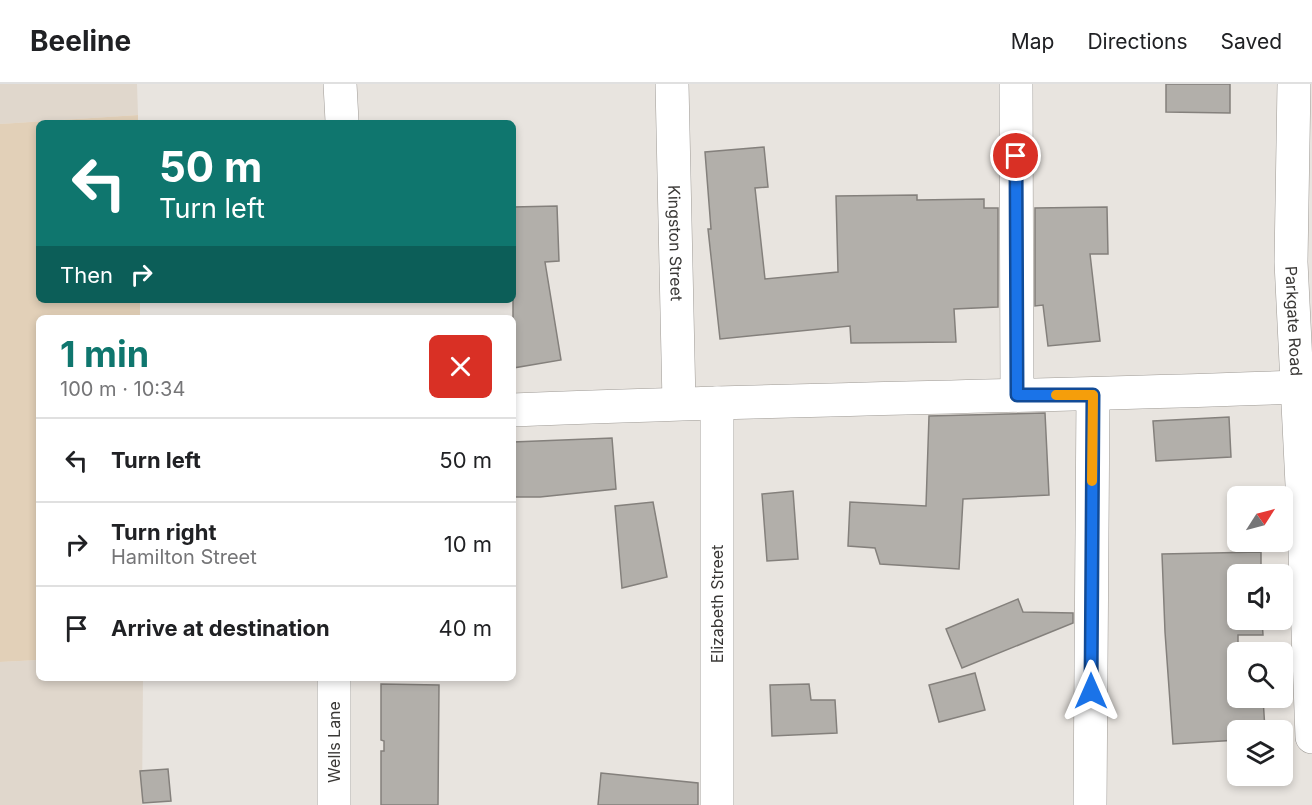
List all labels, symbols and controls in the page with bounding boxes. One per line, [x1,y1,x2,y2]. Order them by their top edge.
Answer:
text: Beeline [30,24,131,58]
text: Map [1011,29,1054,54]
text: Directions [1087,29,1188,54]
text: Saved [1221,29,1282,54]
pin [990,130,1041,181]
icon: arrive [999,139,1032,172]
text: 50 m [159,141,262,192]
icon: left [60,144,138,222]
street label: Kingston Street [664,185,687,301]
text: Turn left [159,192,265,225]
icon: right [125,258,158,291]
text: Then [60,262,113,288]
street label: Parkgate Road [1281,265,1307,376]
text: 1 min [60,332,149,376]
button: close [429,335,492,398]
text: 100 m · 10:34 [60,377,185,401]
icon: left [60,444,93,477]
text: Turn left [111,447,201,473]
text: 50 m [439,447,492,473]
north arrow [1227,486,1293,552]
map controls [1227,486,1293,786]
text: Turn right [111,519,217,545]
icon: right [60,528,93,561]
text: 10 m [444,531,492,557]
text: Hamilton Street [111,545,257,569]
street label: Elizabeth Street [707,545,727,663]
button: sound [1227,564,1293,630]
icon: arrive [60,612,93,645]
text: Arrive at destination [111,615,330,641]
text: 40 m [438,615,492,641]
button: search [1227,642,1293,708]
position arrow [1059,659,1123,723]
street label: Wells Lane [324,701,344,783]
button: layers [1227,720,1293,786]

